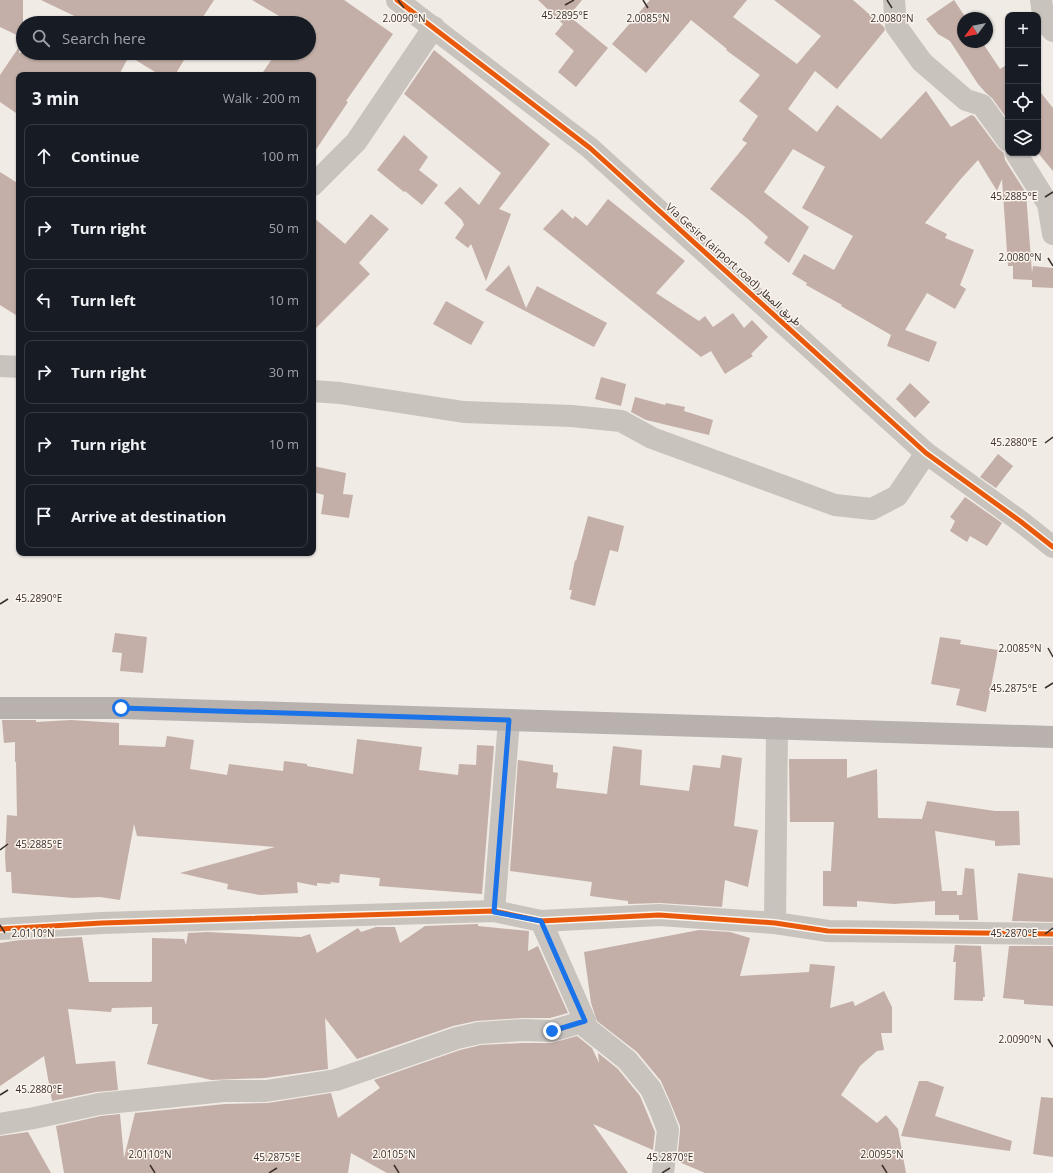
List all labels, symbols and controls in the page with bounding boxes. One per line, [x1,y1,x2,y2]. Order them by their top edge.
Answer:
text: 45.2895°E [542,8,588,22]
text: 2.0090°N [382,11,426,25]
text: 2.0085°N [626,11,670,25]
text: 2.0080°N [870,11,914,25]
north arrow [957,12,993,48]
map controls [1005,12,1041,156]
button: + [1005,12,1041,48]
search box [16,16,316,60]
icon: search [30,27,52,49]
text: Search here [62,28,146,48]
button: − [1005,48,1041,84]
button: locate [1005,84,1041,120]
text: 3 min [32,87,79,110]
text: Walk · 200 m [223,89,300,107]
button: layers [1005,120,1041,156]
icon: ahead [33,145,55,167]
text: Continue [71,146,139,166]
text: 100 m [261,147,299,165]
text: 45.2885°E [991,189,1037,203]
street label: Via Gesire (airport road) طريق المطار [663,199,805,329]
icon: right [33,217,55,239]
text: Turn right [71,218,146,238]
text: 50 m [269,219,299,237]
text: 2.0080°N [998,250,1042,264]
icon: left [33,289,55,311]
text: Turn left [71,290,136,310]
text: 10 m [269,291,299,309]
icon: right [33,361,55,383]
text: Turn right [71,362,146,382]
text: 30 m [269,363,299,381]
icon: right [33,433,55,455]
text: Turn right [71,434,146,454]
text: 10 m [269,435,299,453]
text: 45.2880°E [991,435,1037,449]
icon: arrive [33,505,55,527]
text: Arrive at destination [71,506,226,526]
text: 45.2890°E [16,591,62,605]
text: 2.0085°N [998,641,1042,655]
text: 45.2875°E [991,681,1037,695]
route start [112,699,130,717]
text: 45.2885°E [16,837,62,851]
text: 2.0110°N [11,926,55,940]
text: 45.2870°E [991,926,1037,940]
route end [543,1022,561,1040]
text: 2.0090°N [998,1032,1042,1046]
text: 45.2880°E [16,1082,62,1096]
text: 2.0110°N [128,1147,172,1161]
text: 2.0105°N [372,1147,416,1161]
text: 2.0095°N [860,1147,904,1161]
text: 45.2875°E [254,1150,300,1164]
text: 45.2870°E [647,1150,693,1164]

